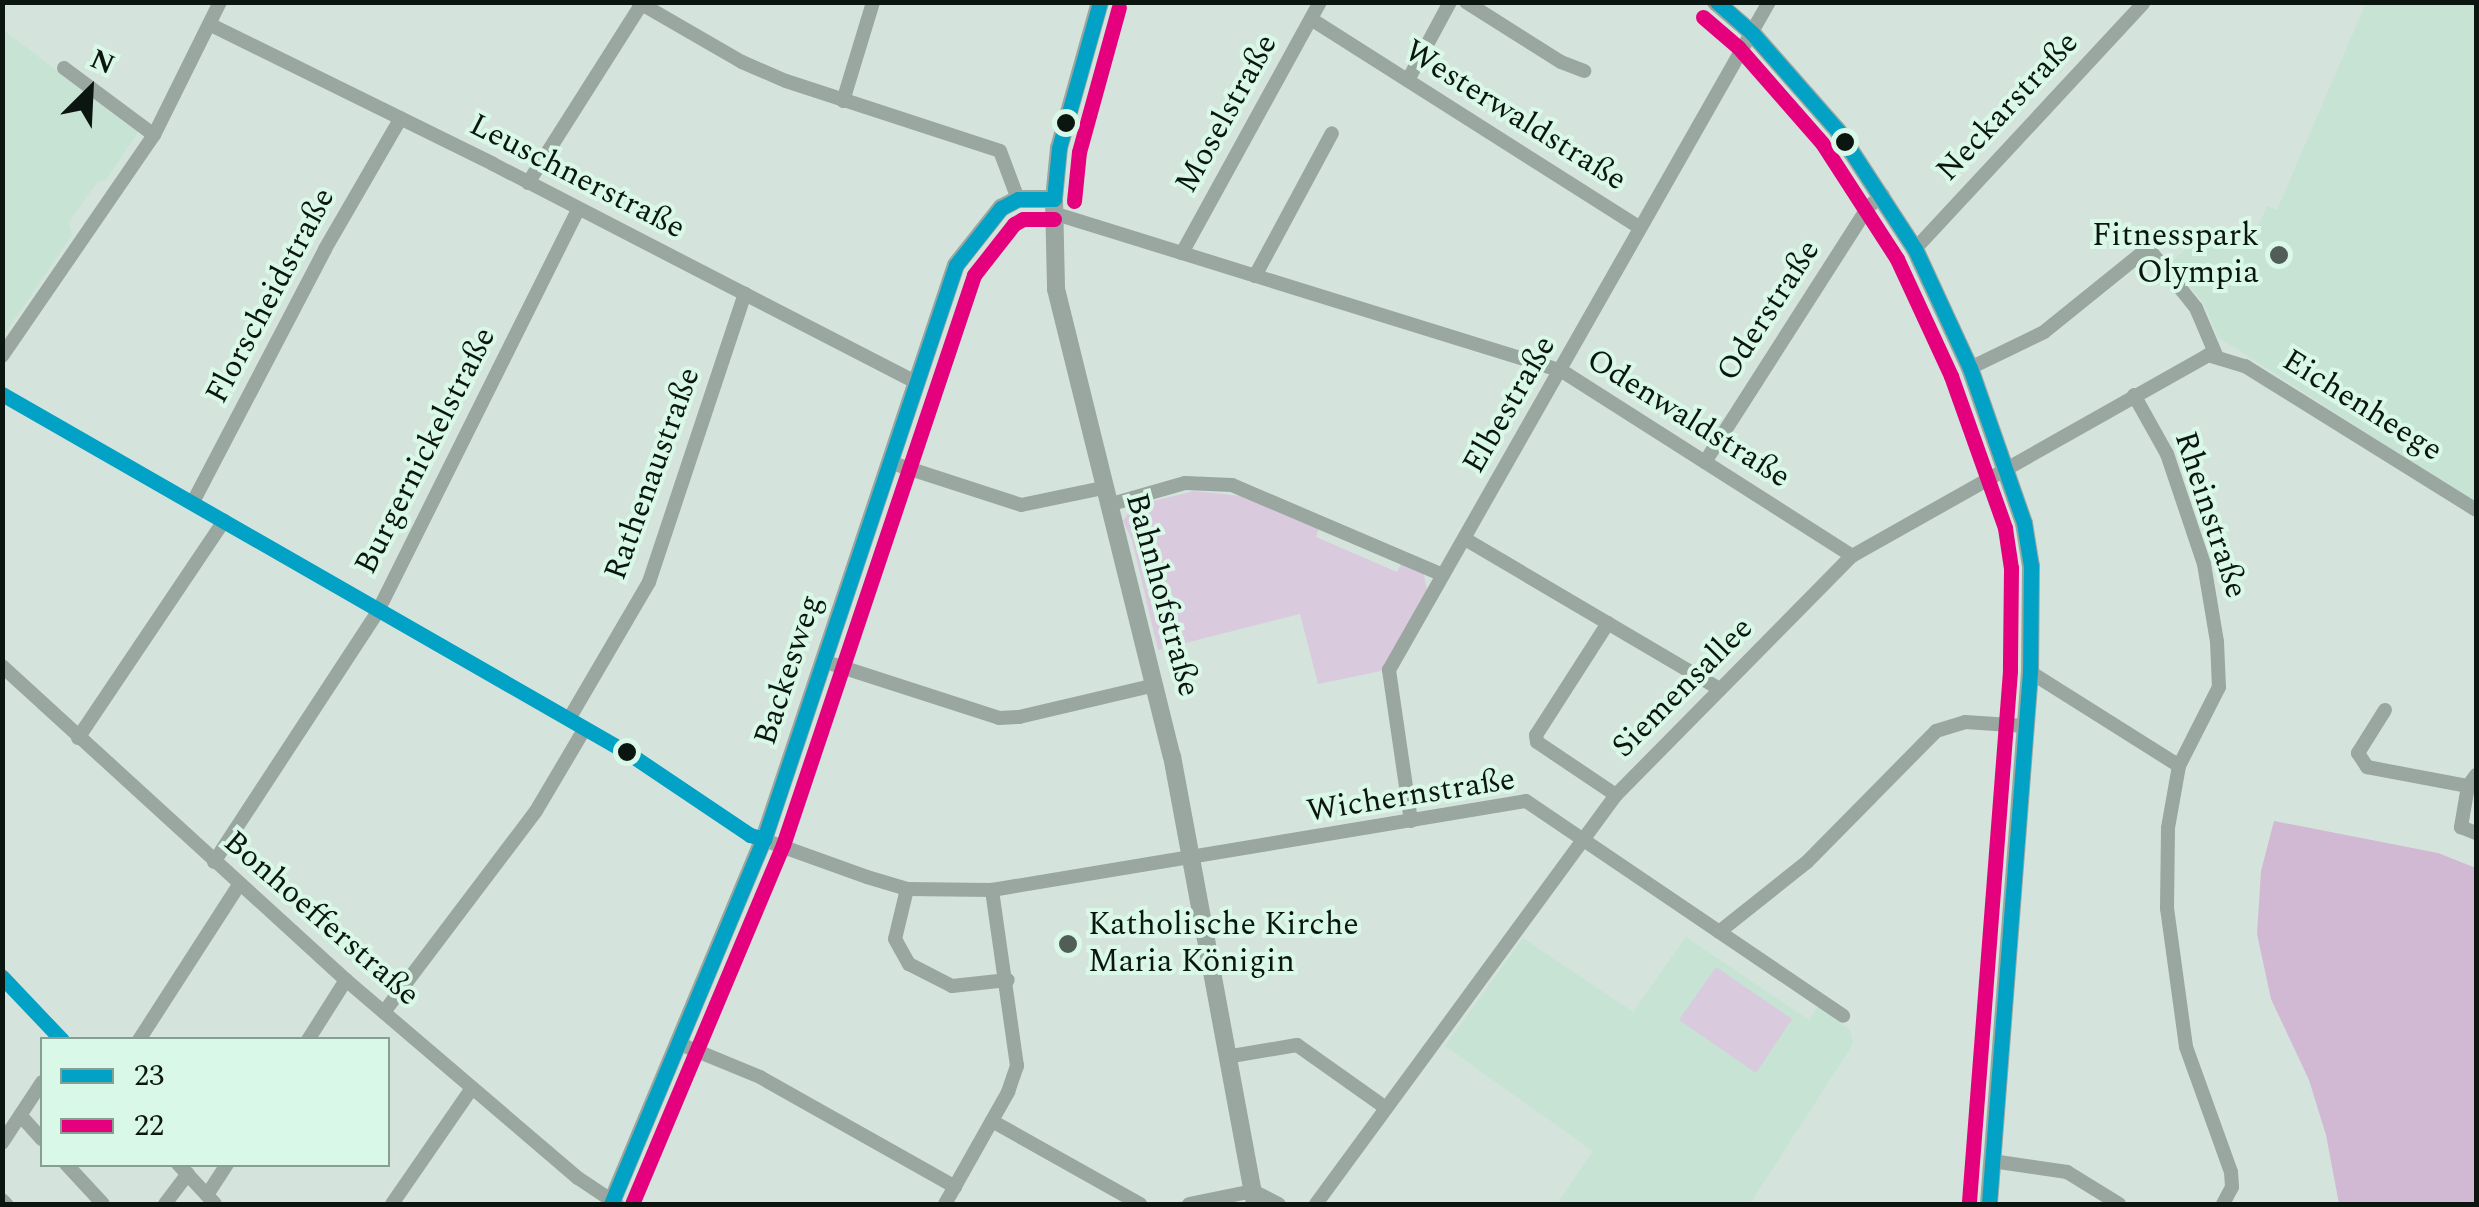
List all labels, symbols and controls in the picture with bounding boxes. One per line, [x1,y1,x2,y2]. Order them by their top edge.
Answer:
street label: Neckarstraße [1929,24,2087,190]
street label: Moselstraße [1168,28,1286,200]
street label: Westerwaldstraße [1397,32,1633,200]
text: N [83,38,122,86]
north arrow [40,40,140,140]
street label: Leuschnerstraße [463,106,691,248]
unlabelled marker [1056,113,1076,133]
unlabelled marker [1835,132,1855,152]
street label: Florscheidstraße [198,182,344,410]
place label: Fitnesspark Olympia [2092,218,2259,293]
street label: Oderstraße [1709,233,1829,389]
marker: Fitnesspark Olympia [2268,244,2290,266]
street label: Burgernickelstraße [347,321,505,581]
street label: Elbestraße [1455,329,1565,481]
street label: Odenwaldstraße [1579,341,1797,497]
street label: Eichenheege [2275,342,2449,470]
street label: Rathenaustraße [597,363,709,585]
street label: Rheinstraße [2165,427,2255,603]
street label: Bahnhofstraße [1116,489,1208,701]
street label: Backesweg [747,590,831,750]
street label: Siemensallee [1605,610,1761,766]
unlabelled marker [617,742,637,762]
street label: Wichernstraße [1304,761,1518,831]
street label: Bonhoefferstraße [215,823,427,1015]
place label: Katholische Kirche Maria Königin [1088,907,1359,982]
marker: Katholische Kirche Maria Königin [1057,933,1079,955]
legend [40,1037,390,1167]
text: 23 [134,1053,164,1099]
text: 22 [134,1103,164,1149]

